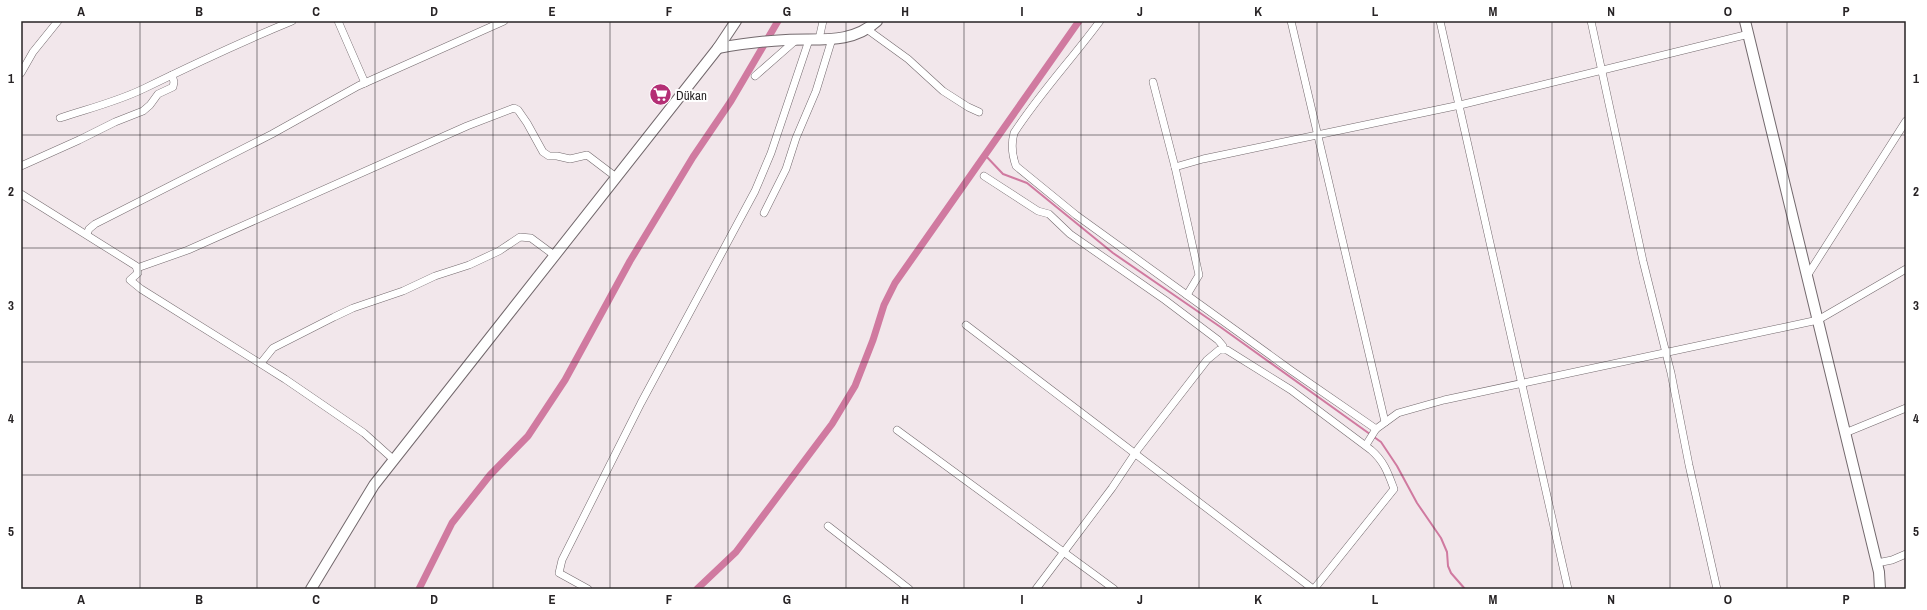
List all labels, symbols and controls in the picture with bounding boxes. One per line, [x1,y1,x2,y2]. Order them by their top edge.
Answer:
text: A [77,3,85,20]
text: B [195,3,203,20]
text: C [312,3,320,20]
text: D [430,3,438,20]
text: E [548,3,556,20]
text: F [666,3,673,20]
text: G [783,3,791,20]
text: H [901,3,909,20]
text: I [1021,3,1024,20]
text: J [1137,3,1143,20]
text: K [1254,3,1262,20]
text: L [1372,3,1379,20]
text: M [1489,3,1498,20]
text: N [1607,3,1615,20]
text: O [1724,3,1732,20]
text: P [1842,3,1850,20]
text: 1 [8,70,14,87]
text: 1 [1913,70,1919,87]
supermarket icon: Dükan [647,82,673,108]
place label: Dükan [676,87,707,104]
text: 2 [8,183,14,200]
text: 2 [1913,183,1919,200]
text: 3 [8,297,14,314]
text: 3 [1913,297,1919,314]
text: 4 [8,410,14,427]
text: 4 [1913,410,1919,427]
text: 5 [8,523,14,540]
text: 5 [1913,523,1919,540]
text: A [77,591,85,608]
text: B [195,591,203,608]
text: C [312,591,320,608]
text: D [430,591,438,608]
text: E [548,591,556,608]
text: F [666,591,673,608]
text: G [783,591,791,608]
text: H [901,591,909,608]
text: I [1021,591,1024,608]
text: J [1137,591,1143,608]
text: K [1254,591,1262,608]
text: L [1372,591,1379,608]
text: M [1489,591,1498,608]
text: N [1607,591,1615,608]
text: O [1724,591,1732,608]
text: P [1842,591,1850,608]

